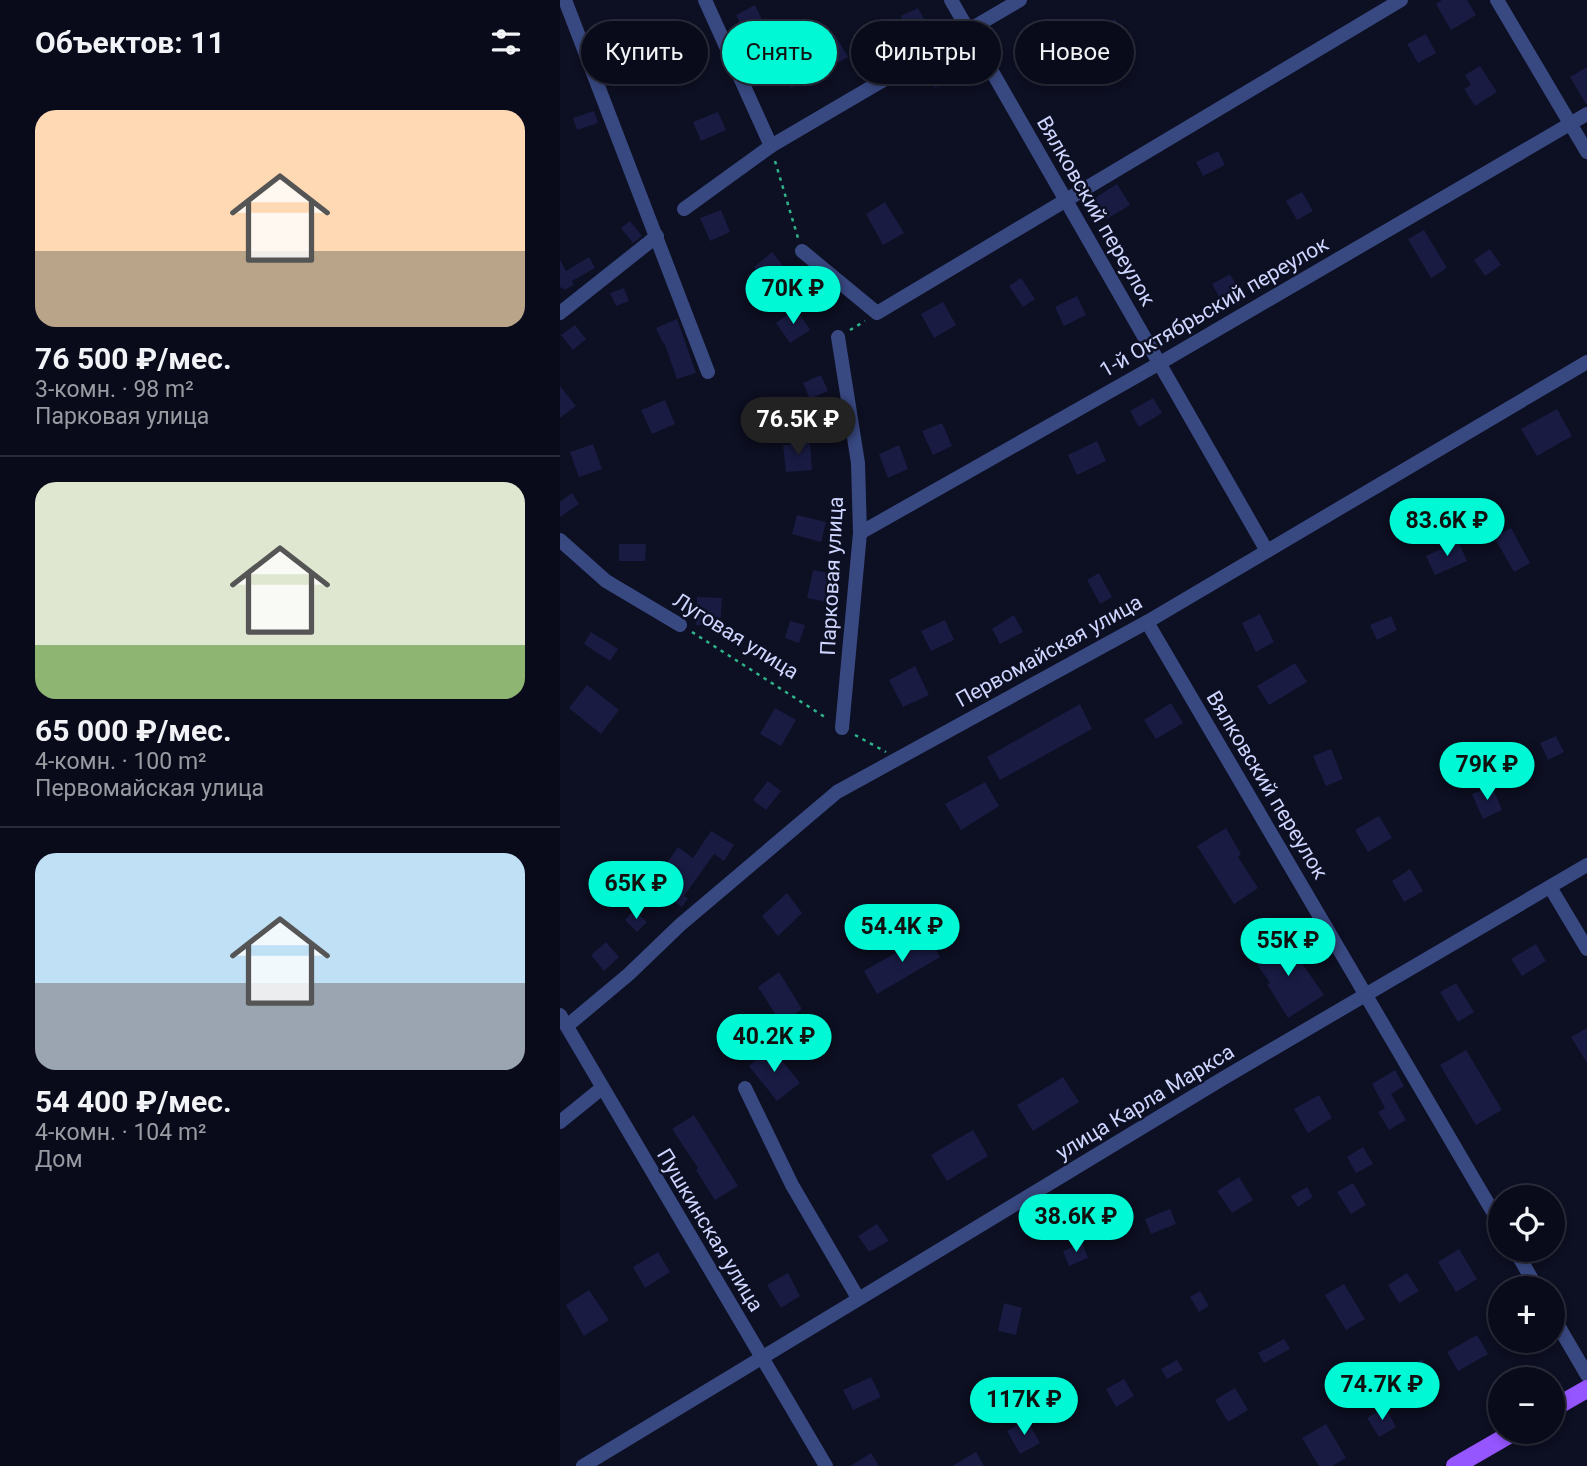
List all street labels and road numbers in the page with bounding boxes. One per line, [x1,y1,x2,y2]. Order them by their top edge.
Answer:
street label: Вялковский переулок [1032,112,1160,311]
street label: 1-й Октябрьский переулок [1095,231,1333,382]
street label: Парковая улица [816,496,848,656]
street label: Луговая улица [669,588,803,684]
street label: Первомайская улица [952,590,1146,712]
street label: Вялковский переулок [1201,687,1333,884]
street label: улица Карла Маркса [1052,1039,1238,1165]
street label: Пушкинская улица [652,1144,768,1316]

